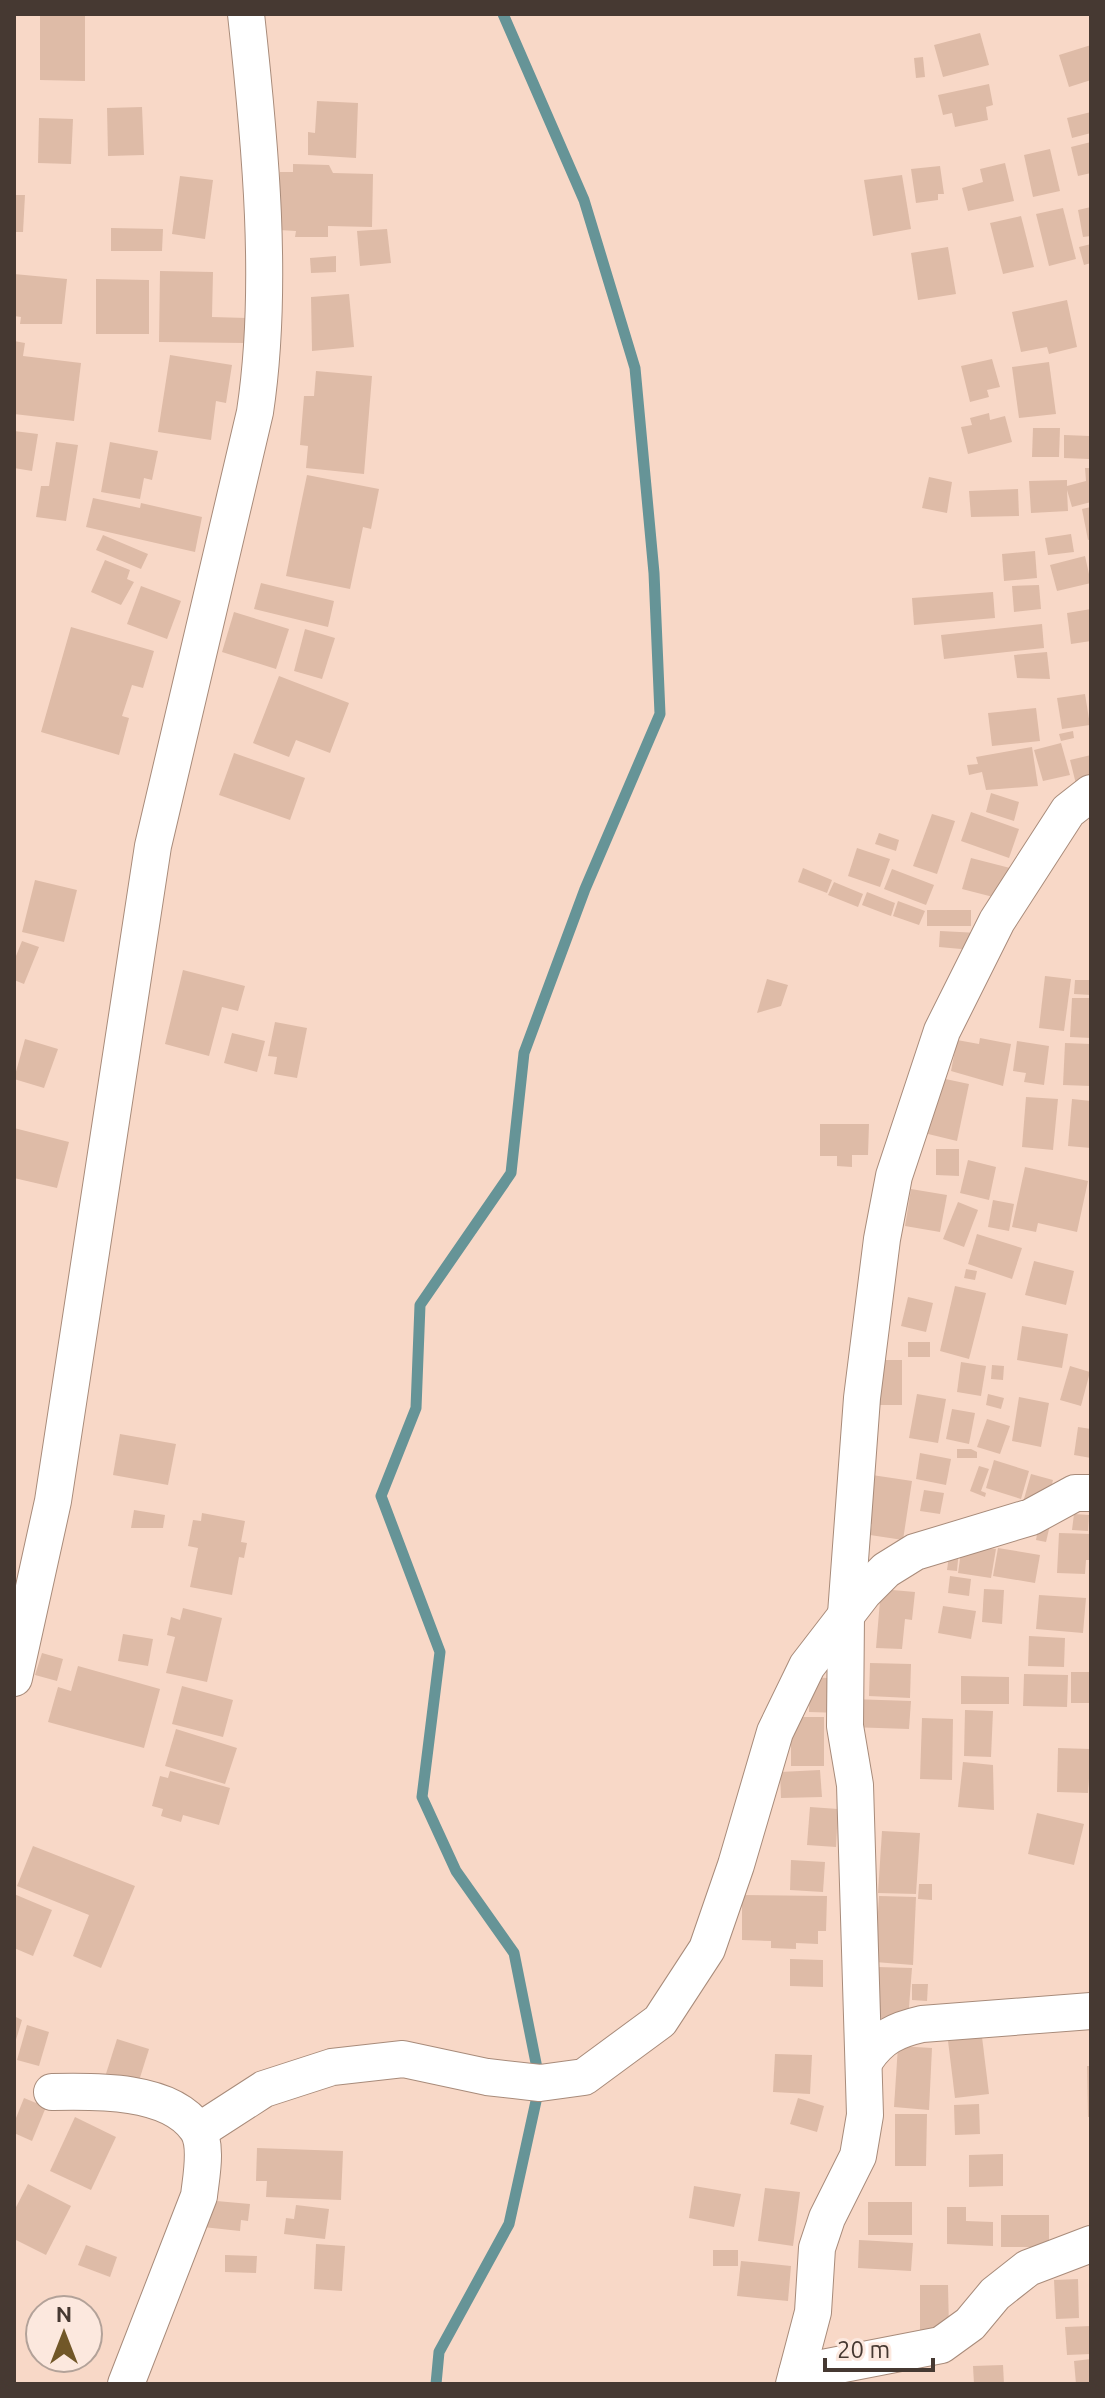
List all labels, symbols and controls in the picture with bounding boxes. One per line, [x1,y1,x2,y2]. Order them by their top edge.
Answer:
north arrow [24,2294,104,2374]
text: N [56,2301,72,2326]
scale bar [825,2322,933,2372]
text: 20 m [837,2336,890,2363]

